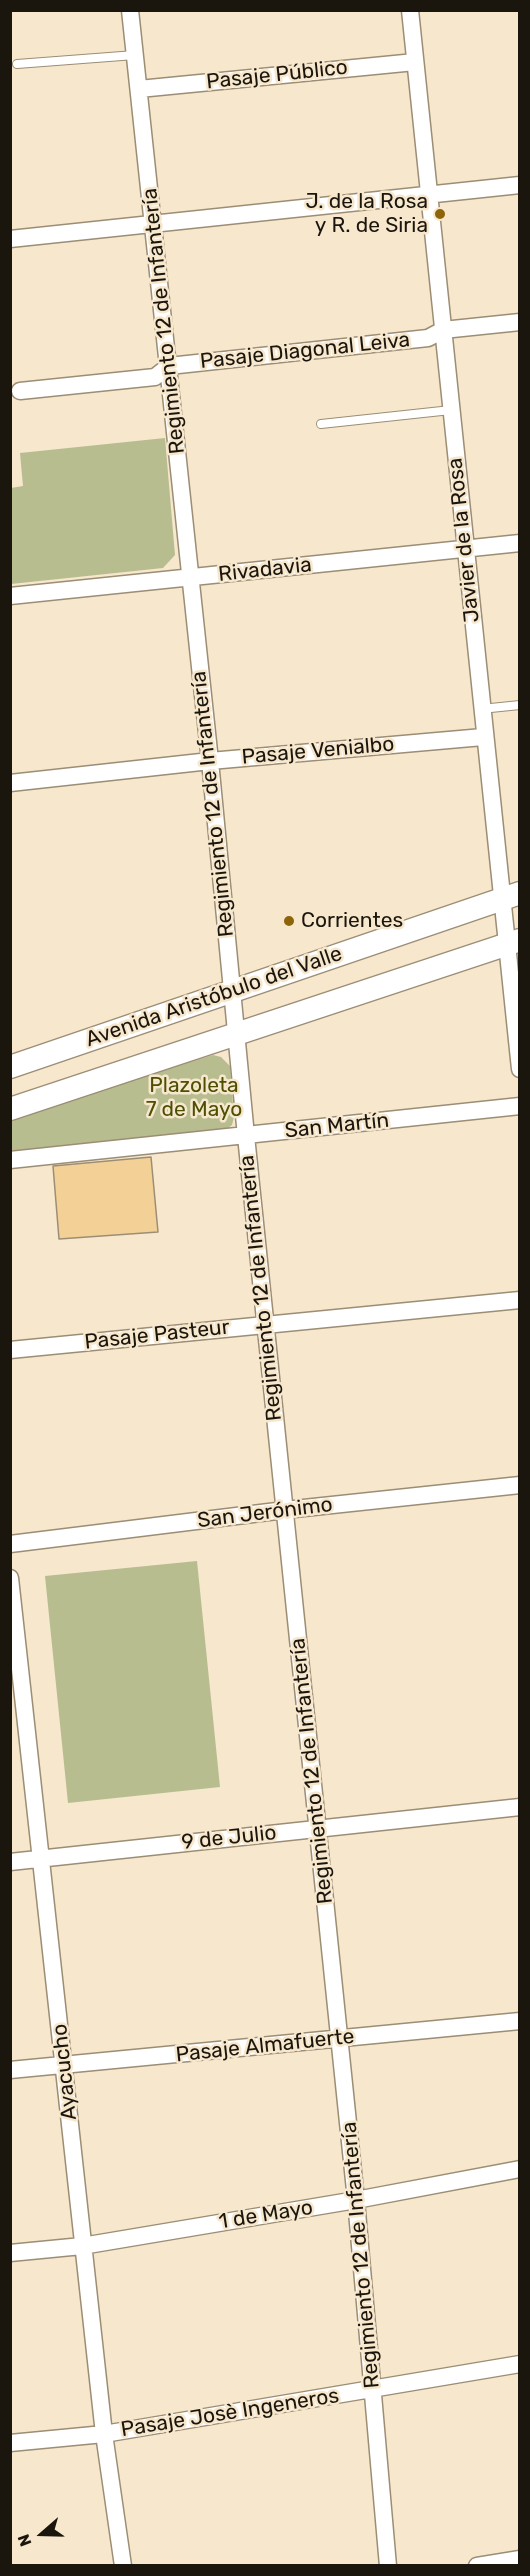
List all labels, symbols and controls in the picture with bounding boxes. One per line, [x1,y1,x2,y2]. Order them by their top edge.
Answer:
street label: Pasaje Público [205,55,349,95]
street label: Regimiento 12 de Infantería [137,187,191,455]
place label: J. de la Rosa y R. de Siria [305,189,428,239]
marker: J. de la Rosa y R. de Siria [433,207,447,221]
street label: Pasaje Diagonal Leiva [199,327,411,375]
street label: Javier de la Rosa [443,456,485,624]
street label: Rivadavia [217,553,313,587]
street label: Regimiento 12 de Infantería [186,670,240,938]
street label: Pasaje Venialbo [241,732,395,770]
place label: Corrientes [301,908,403,934]
marker: Corrientes [282,914,296,928]
street label: Avenida Aristóbulo del Valle [82,941,346,1053]
park label: Plazoleta 7 de Mayo [146,1073,242,1123]
street label: San Martín [284,1108,390,1144]
street label: Regimiento 12 de Infantería [234,1154,288,1422]
street label: Pasaje Pasteur [83,1315,231,1355]
street label: San Jerónimo [196,1492,334,1534]
street label: Regimiento 12 de Infantería [285,1637,339,1905]
street label: 9 de Julio [180,1820,278,1856]
street label: Ayacucho [47,2023,83,2121]
street label: Pasaje Almafuerte [174,2024,356,2068]
street label: Regimiento 12 de Infantería [337,2121,385,2389]
street label: 1 de Mayo [217,2195,315,2235]
street label: Pasaje Josè Ingeneros [119,2383,341,2443]
north arrow [12,2504,72,2564]
text: N [14,2532,36,2549]

